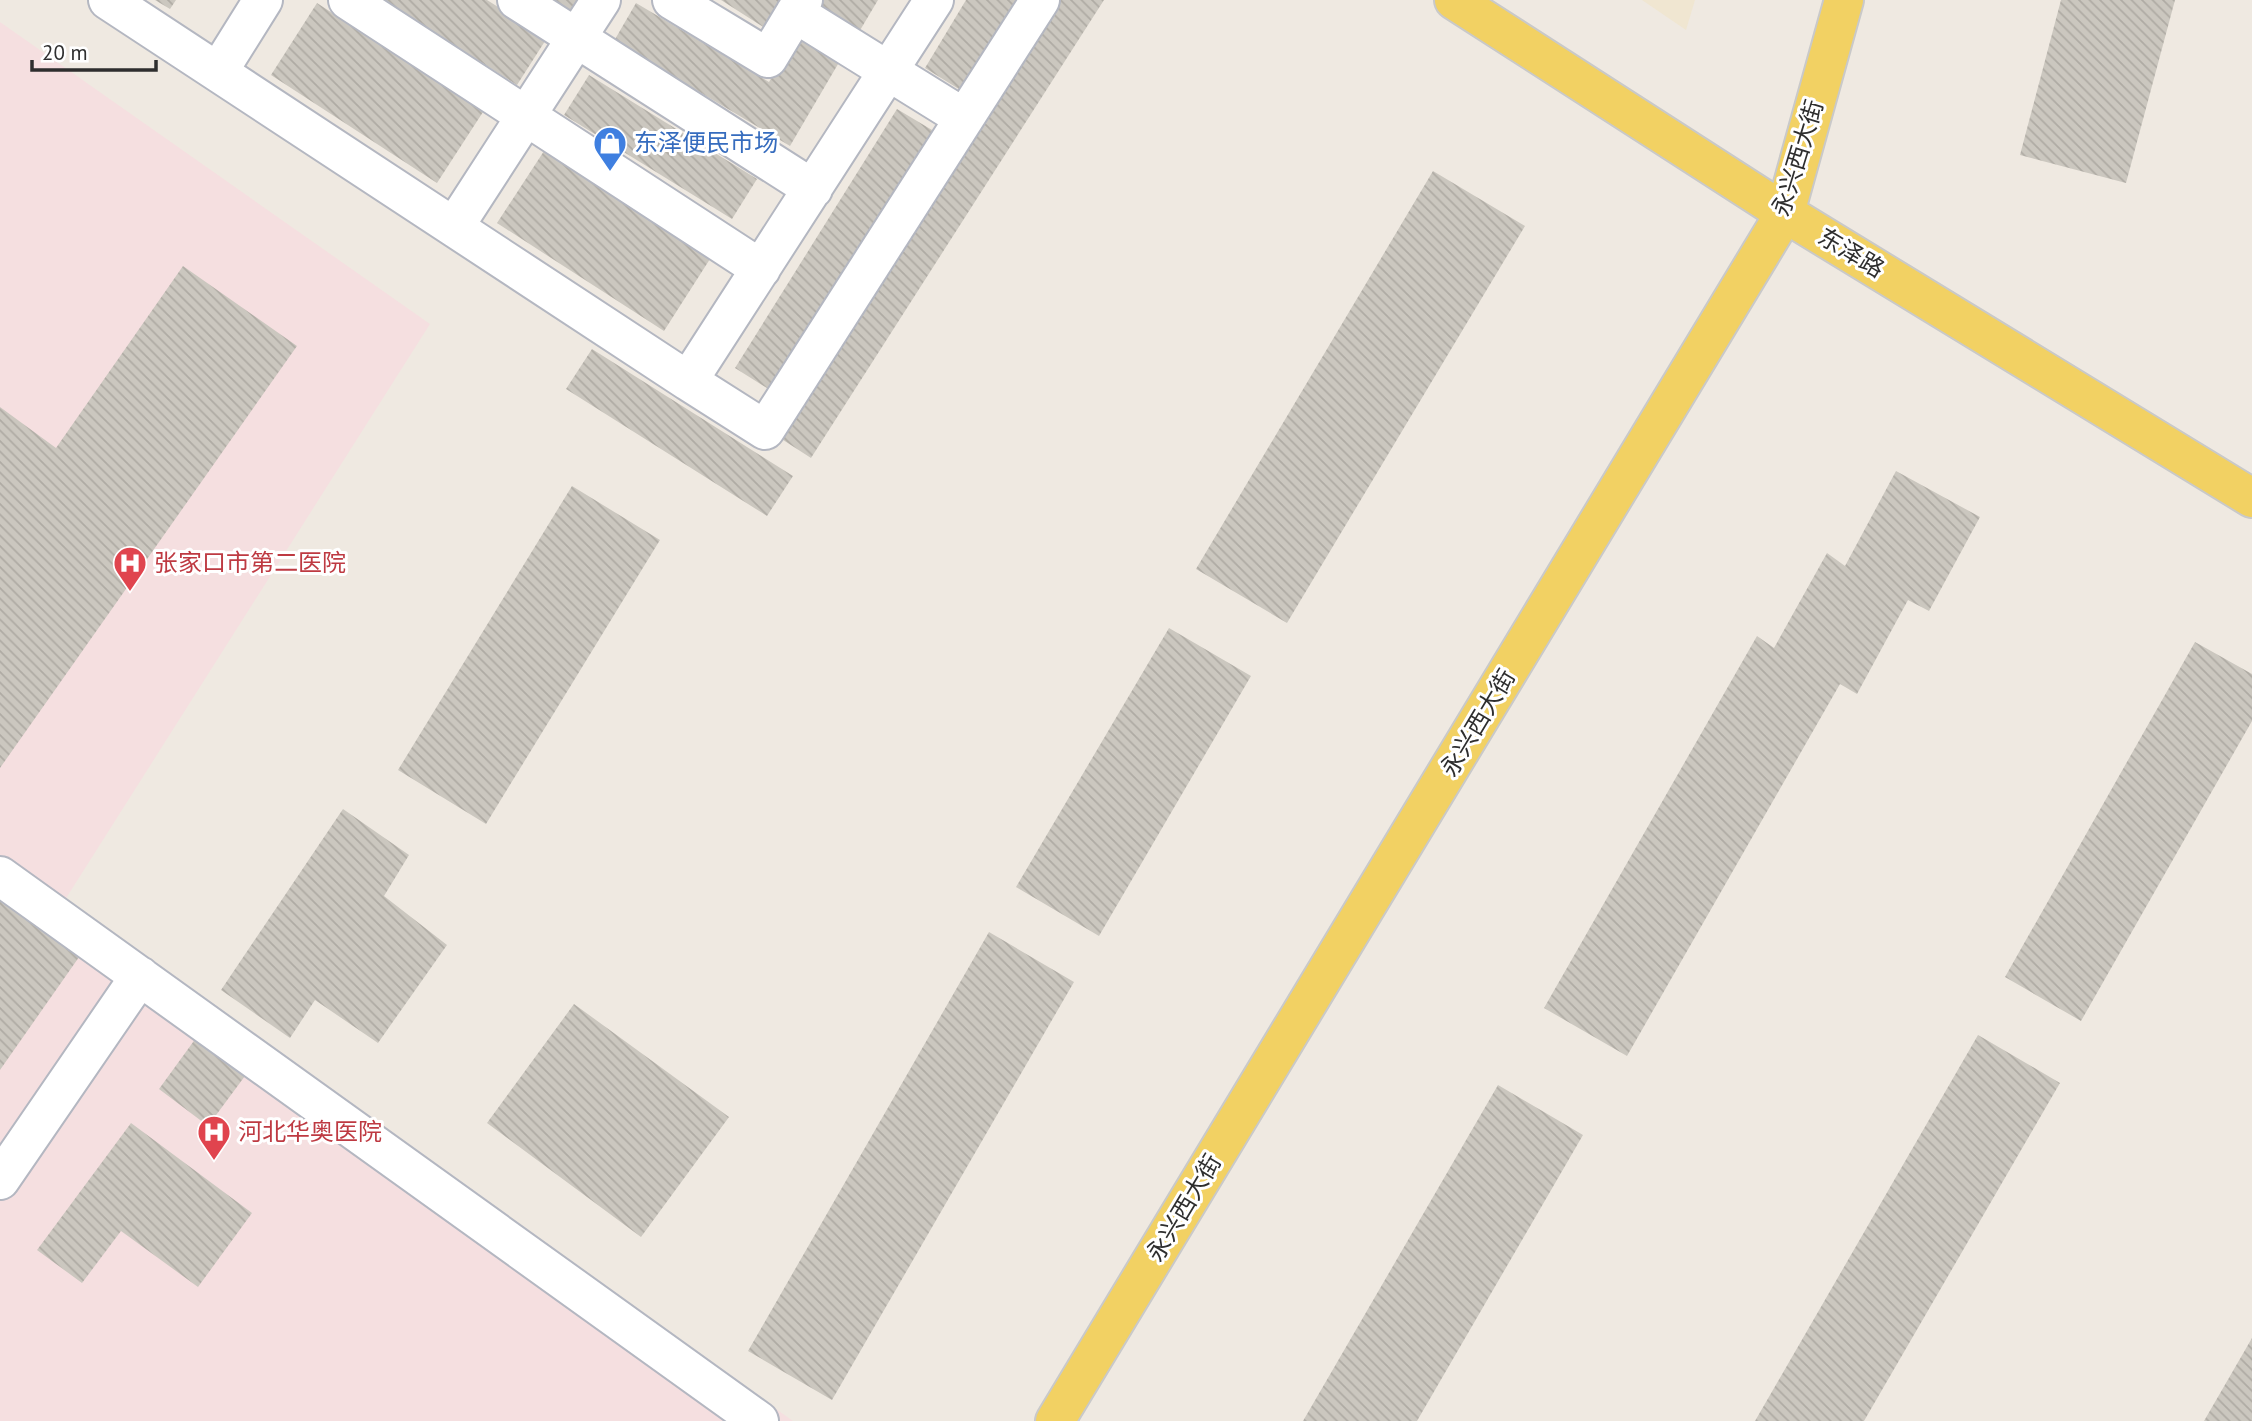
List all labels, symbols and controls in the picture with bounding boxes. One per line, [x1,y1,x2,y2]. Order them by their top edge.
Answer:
scale bar [32,28,156,72]
text: 20 m [42,39,88,66]
street label: 永兴西大街 [1765,96,1830,220]
shop icon: 东泽便民市场 [591,124,629,173]
place label: 东泽便民市场 [634,127,778,158]
street label: 东泽路 [1812,221,1890,284]
hospital icon: 张家口市第二医院 [111,544,149,593]
place label: 张家口市第二医院 [154,547,346,578]
street label: 永兴西大街 [1433,663,1522,782]
hospital icon: 河北华奥医院 [195,1113,233,1162]
place label: 河北华奥医院 [238,1116,382,1147]
street label: 永兴西大街 [1139,1148,1228,1267]

